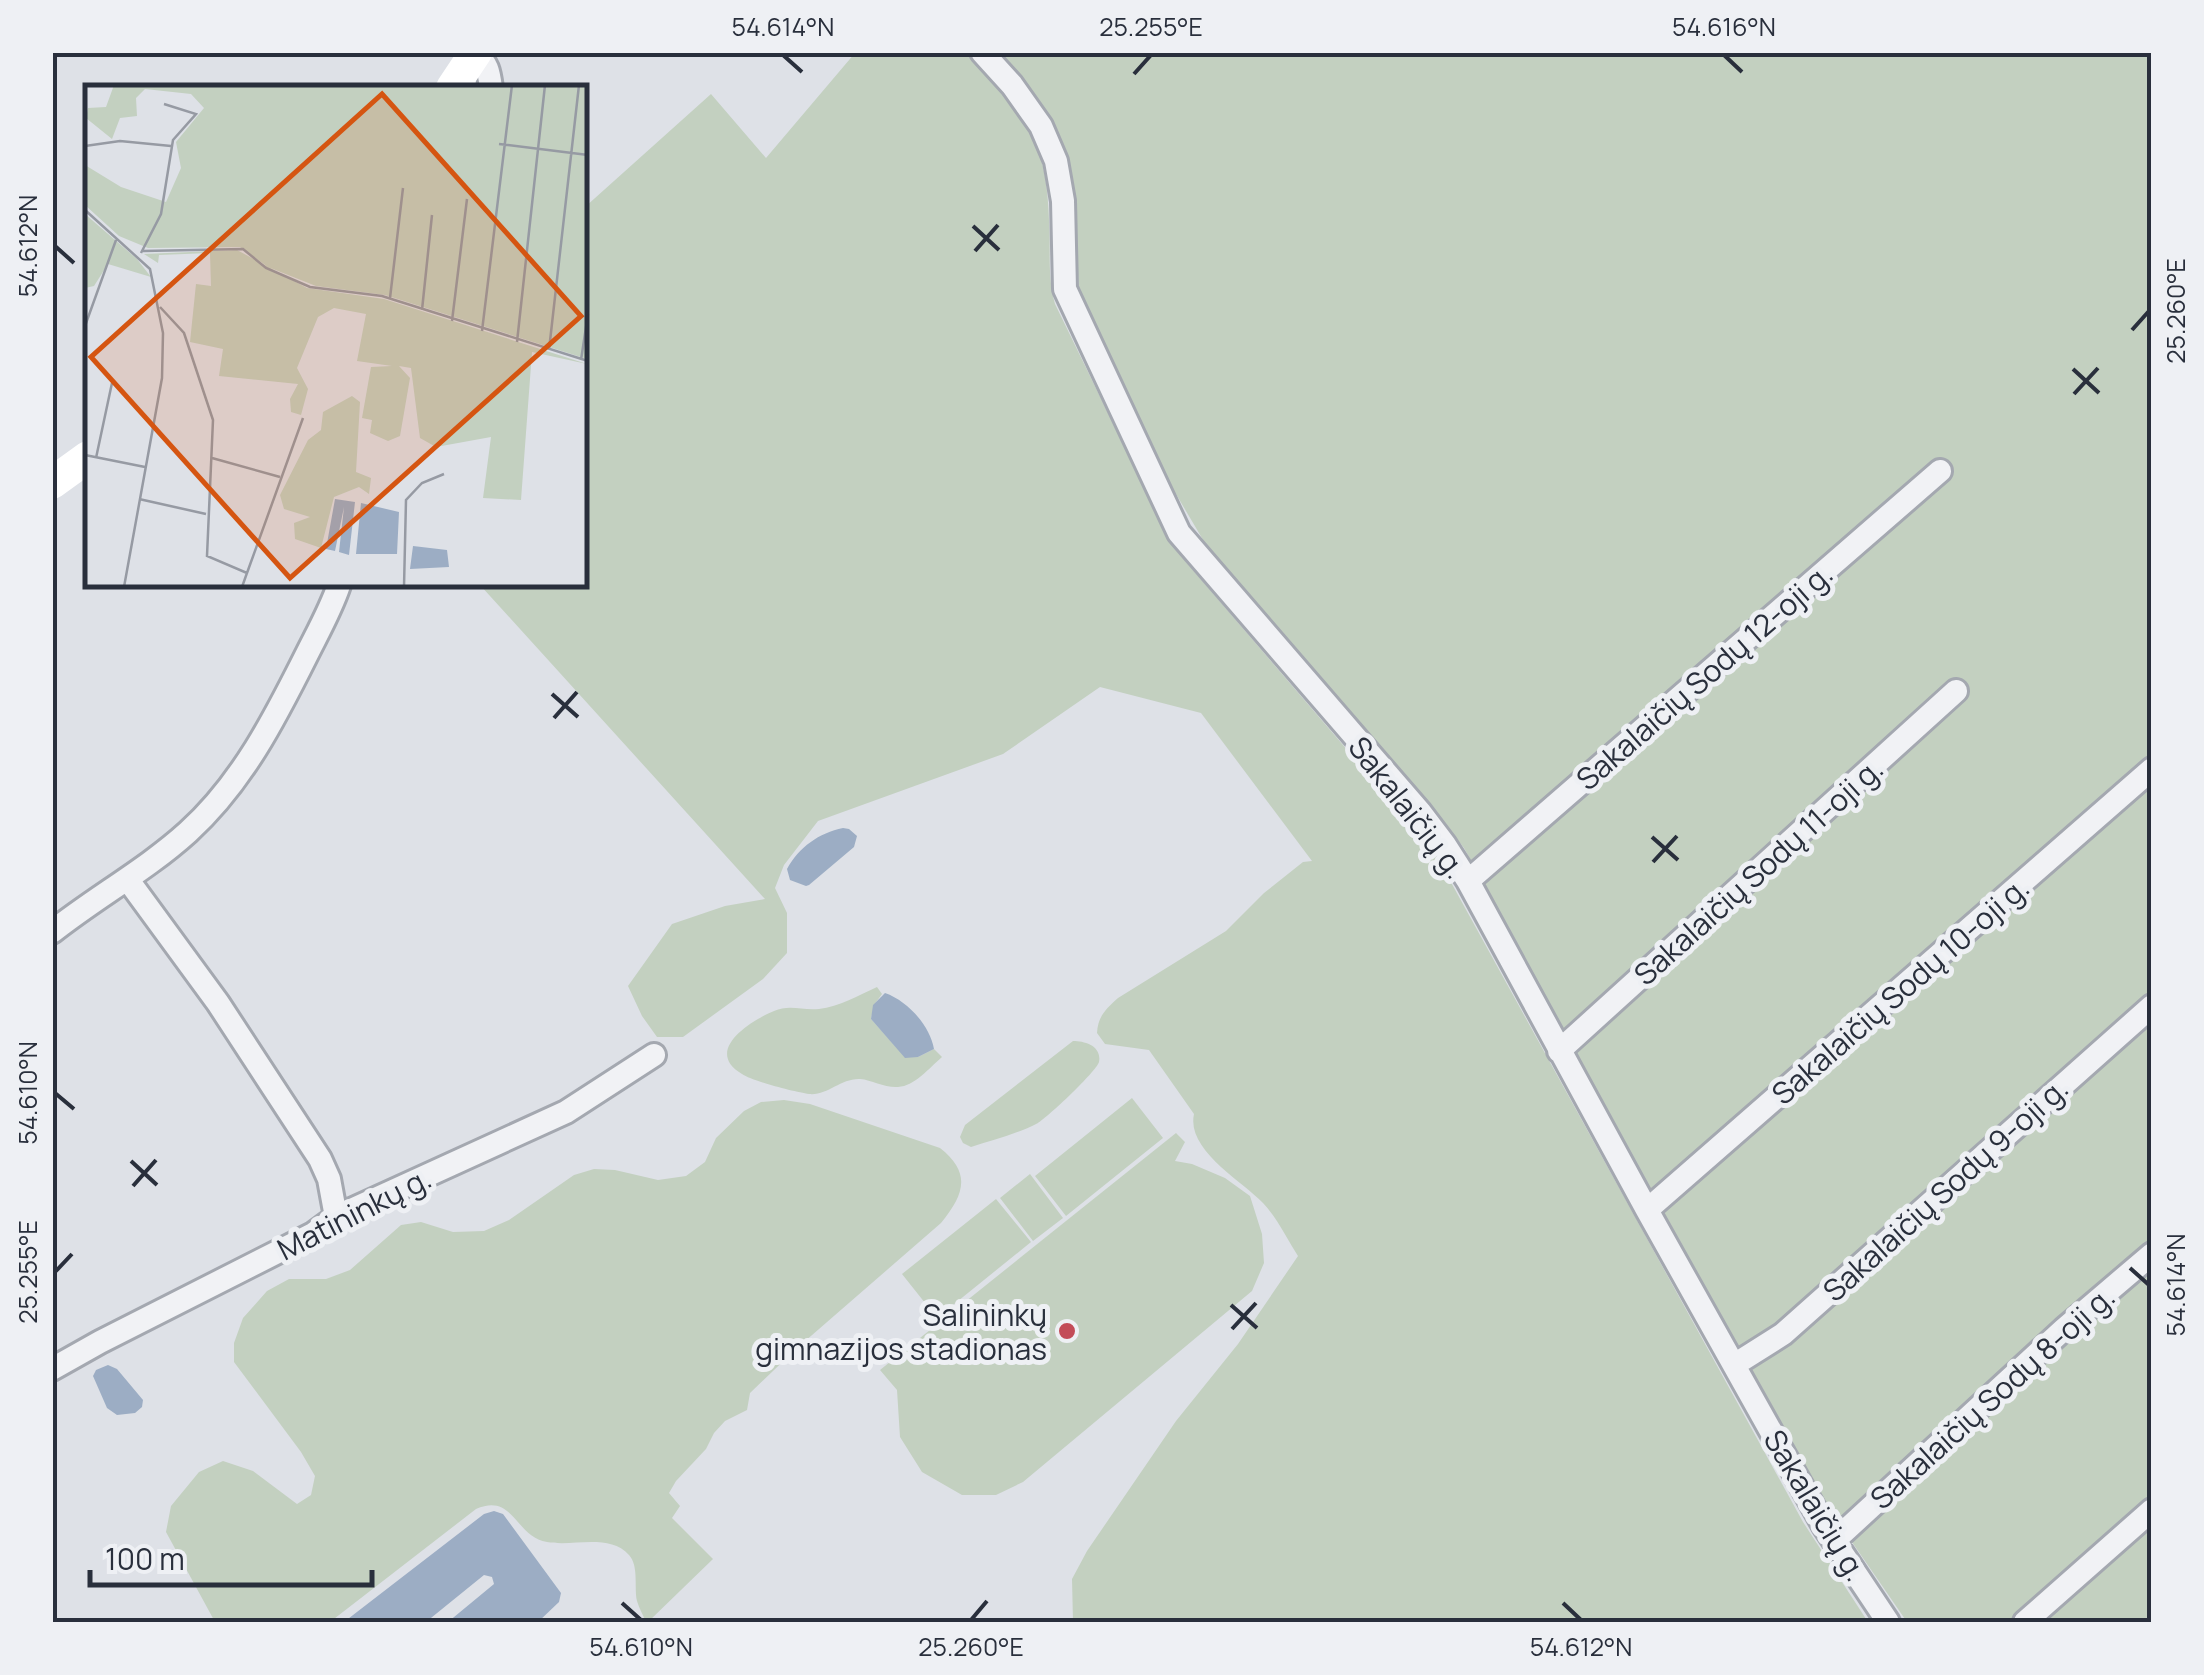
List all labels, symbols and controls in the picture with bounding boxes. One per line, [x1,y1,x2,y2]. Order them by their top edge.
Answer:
text: 54.614°N [731,9,835,44]
text: 25.255°E [1099,9,1203,44]
text: 54.616°N [1672,9,1776,44]
inset map [85,85,588,588]
text: 54.612°N [10,195,45,297]
text: 25.260°E [2158,258,2193,364]
street label: Sakalaičių Sodų 12-oji g. [1567,553,1841,799]
street label: Sakalaičių g. [1340,728,1476,886]
street label: Sakalaičių Sodų 11-oji g. [1625,748,1891,994]
street label: Sakalaičių Sodų 10-oji g. [1763,867,2037,1113]
text: 54.610°N [10,1041,45,1145]
street label: Sakalaičių Sodų 9-oji g. [1813,1068,2077,1310]
street label: Matininkų g. [270,1157,438,1269]
text: 25.255°E [10,1220,45,1324]
text: 54.614°N [2158,1233,2193,1337]
street label: Sakalaičių Sodų 8-oji g. [1861,1276,2123,1518]
place label: Salininkų gimnazijos stadionas [755,1294,1047,1369]
marker: Salininkų gimnazijos stadionas [1056,1320,1078,1342]
street label: Sakalaičių g. [1755,1422,1877,1588]
scale bar [90,1525,372,1587]
text: 100 m [105,1538,185,1579]
text: 54.610°N [589,1629,693,1664]
text: 25.260°E [918,1629,1024,1664]
text: 54.612°N [1530,1629,1632,1664]

